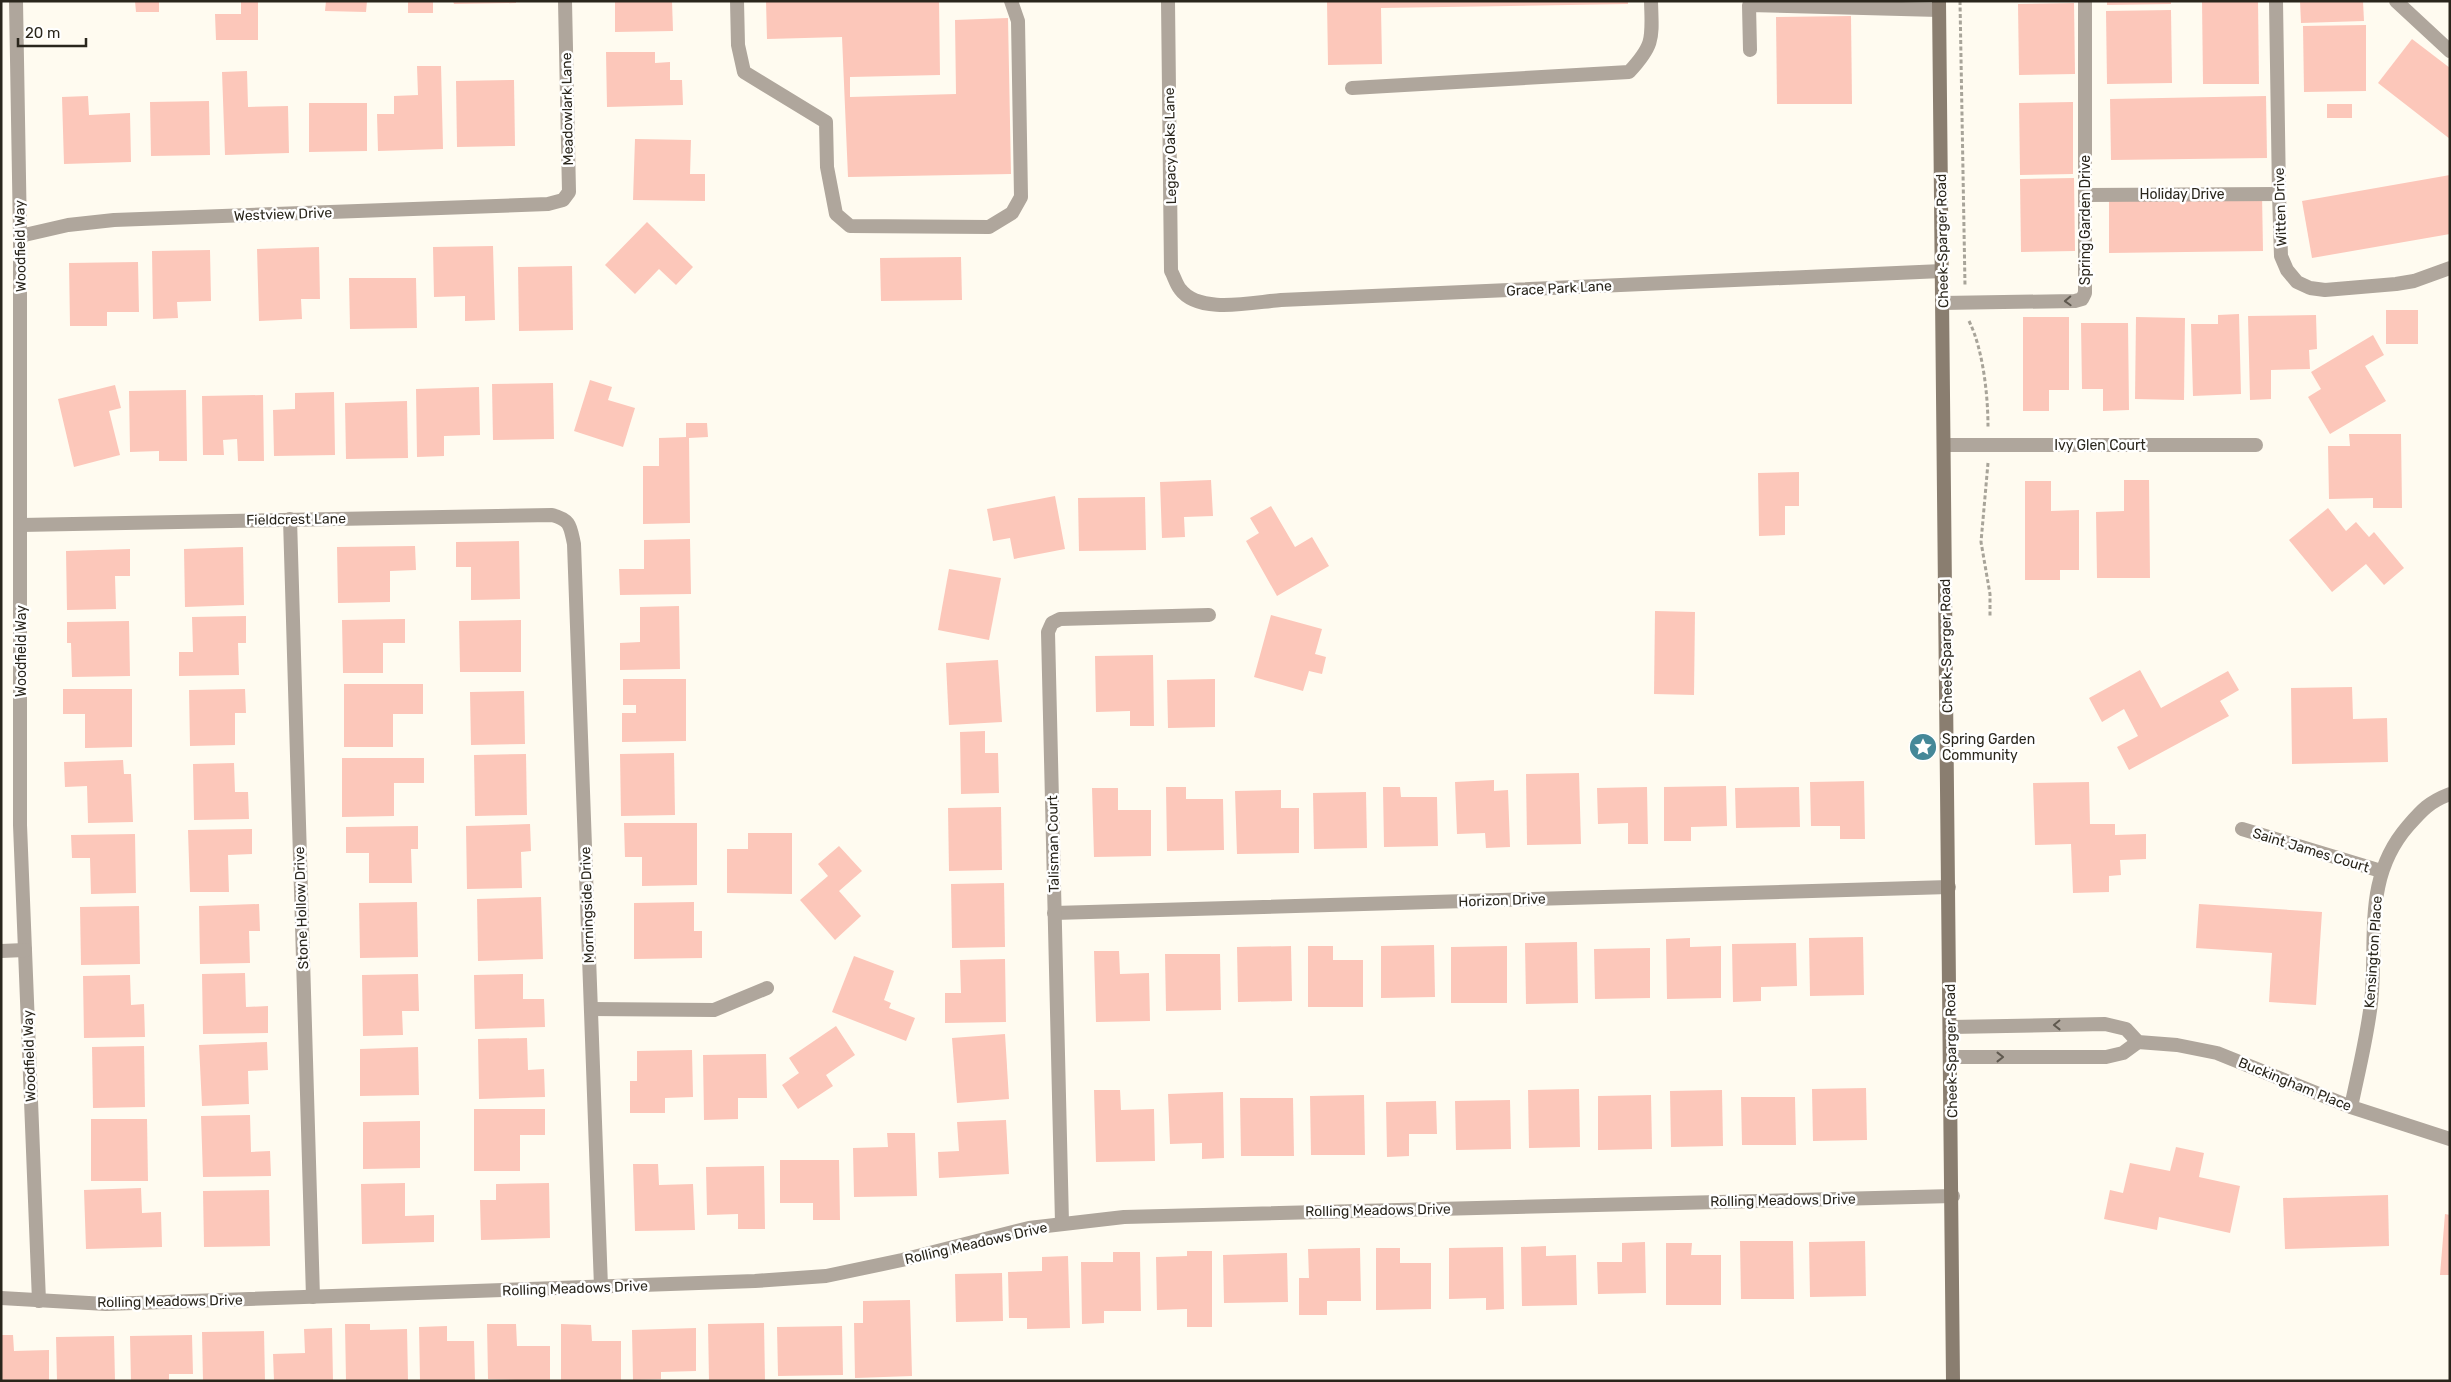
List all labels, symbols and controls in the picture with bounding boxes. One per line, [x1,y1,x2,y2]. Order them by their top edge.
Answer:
scale bar [18,15,85,47]
text: 20 m [25,24,60,42]
street label: Meadowlark Lane [558,52,577,166]
street label: Legacy Oaks Lane [1161,87,1180,205]
street label: Spring Garden Drive [2077,155,2094,285]
street label: Witten Drive [2271,167,2290,247]
street label: Cheek-Sparger Road [1933,174,1952,308]
street label: Holiday Drive [2139,186,2225,203]
street label: Woodfield Way [11,200,30,292]
street label: Westview Drive [234,204,333,225]
street label: Grace Park Lane [1506,277,1612,300]
one-way arrow [2063,296,2071,306]
street label: Ivy Glen Court [2054,437,2146,454]
street label: Fieldcrest Lane [246,510,346,529]
street label: Cheek-Sparger Road [1937,579,1956,713]
street label: Woodfield Way [13,605,30,697]
place label: Spring Garden Community [1942,731,2035,764]
place icon: Spring Garden Community [1908,732,1938,762]
street label: Talisman Court [1044,795,1063,893]
street label: Saint James Court [2250,825,2372,876]
street label: Stone Hollow Drive [291,846,312,970]
street label: Morningside Drive [577,846,598,964]
street label: Horizon Drive [1458,890,1546,911]
street label: Kensington Place [2361,895,2386,1009]
street label: Cheek-Sparger Road [1942,984,1961,1118]
street label: Woodfield Way [19,1009,40,1102]
one-way arrow [2052,1020,2060,1030]
one-way arrow [1996,1052,2004,1062]
street label: Buckingham Place [2236,1054,2354,1115]
street label: Rolling Meadows Drive [1710,1191,1856,1210]
street label: Rolling Meadows Drive [1305,1201,1451,1220]
street label: Rolling Meadows Drive [903,1219,1049,1268]
street label: Rolling Meadows Drive [502,1277,648,1300]
street label: Rolling Meadows Drive [97,1292,243,1311]

